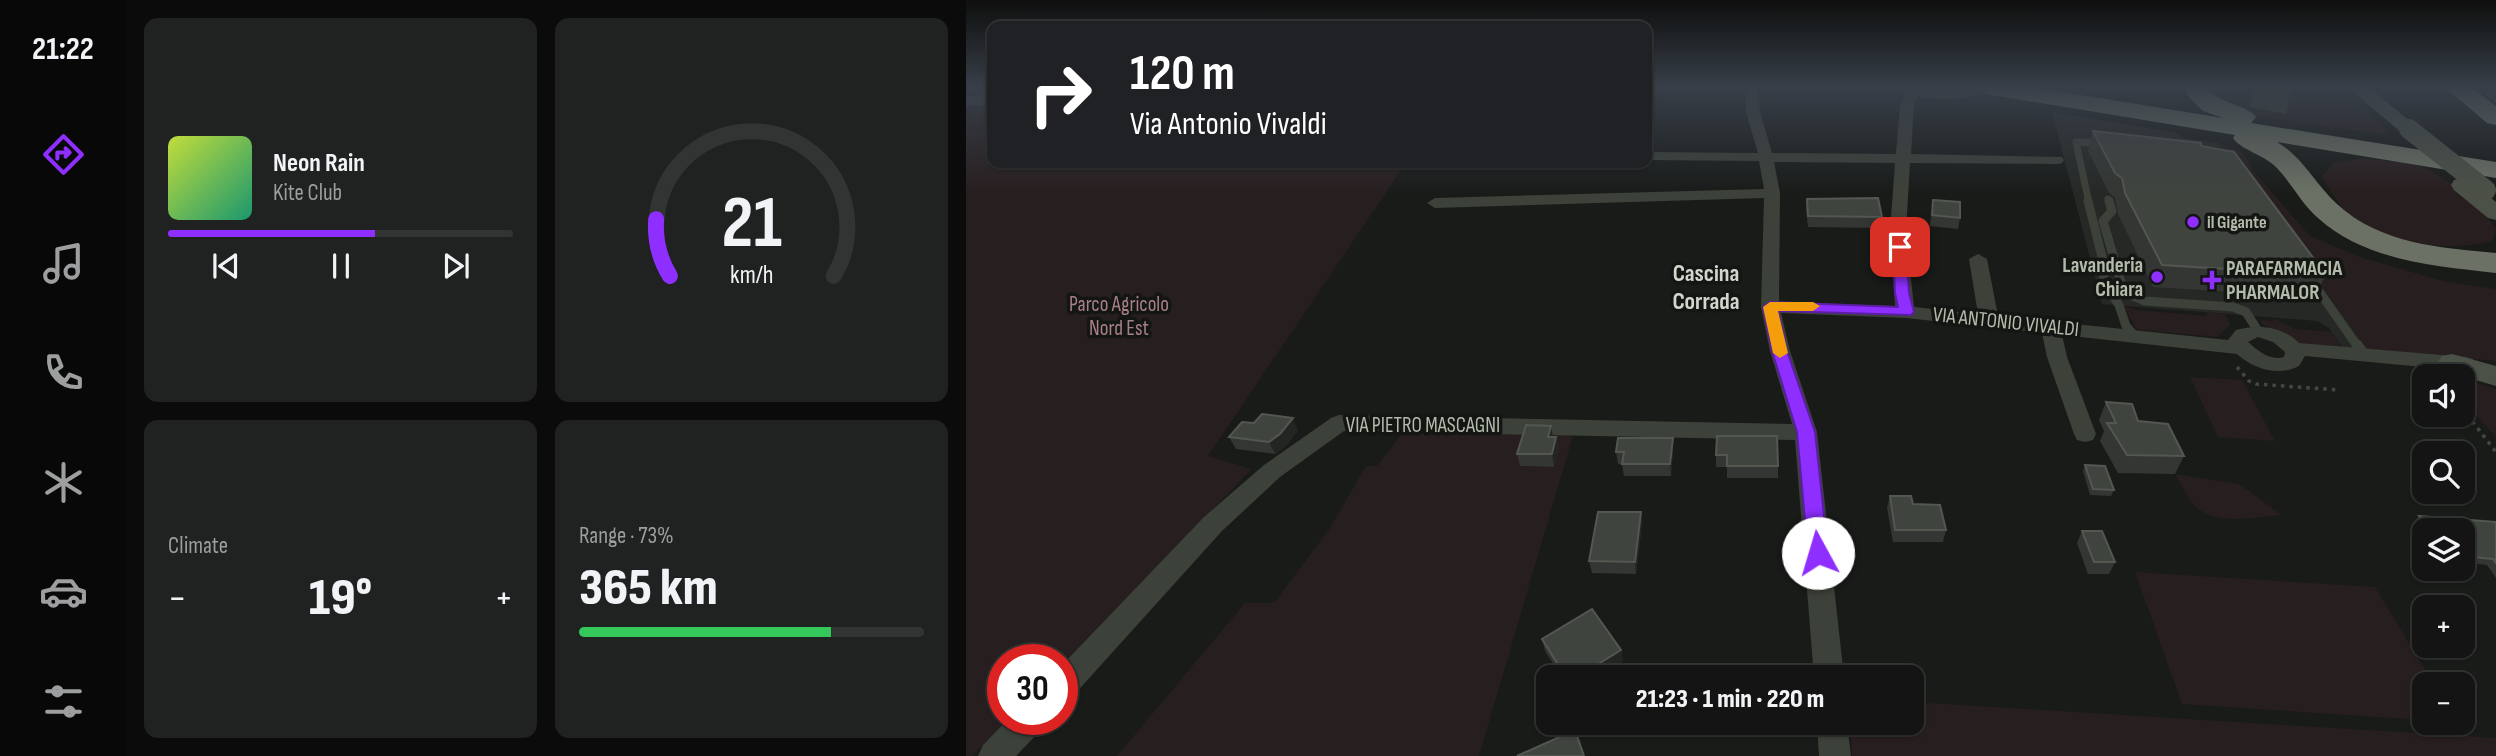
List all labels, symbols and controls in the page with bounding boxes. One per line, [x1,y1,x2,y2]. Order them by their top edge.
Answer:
text: 21:22 [32,30,94,69]
text: 120 m [1130,45,1235,104]
icon: right [1015,49,1106,140]
text: Via Antonio Vivaldi [1130,105,1327,144]
icon: directions [39,130,88,179]
text: Neon Rain [273,148,365,179]
text: Kite Club [273,179,342,207]
text: 21 [721,181,782,269]
place label: il Gigante [2207,212,2267,233]
marker: il Gigante [2185,214,2201,230]
pin [1870,217,1930,277]
icon: arrive [1881,228,1919,266]
icon: music [39,239,88,288]
icon: previous [207,247,245,285]
icon: pause [322,247,360,285]
icon: next [437,247,475,285]
place label: Lavanderia Chiara [2062,253,2143,302]
place label: PARAFARMACIA PHARMALOR [2226,256,2343,305]
district label: Cascina Corrada [1672,259,1740,316]
text: km/h [730,260,773,291]
marker: Lavanderia Chiara [2149,269,2165,285]
marker: PARAFARMACIA PHARMALOR [2204,272,2220,288]
park label: Parco Agricolo Nord Est [1069,292,1169,341]
street label: VIA ANTONIO VIVALDI [1932,302,2080,342]
icon: phone [39,348,88,397]
map controls [2412,364,2475,735]
button: sound [2412,364,2475,427]
street label: VIA PIETRO MASCAGNI [1346,413,1500,438]
button: search [2412,441,2475,504]
icon: climate [39,458,88,507]
position arrow [1781,516,1855,590]
button: layers [2412,518,2475,581]
text: Range · 73% [579,522,674,550]
text: Climate [168,532,228,560]
text: 365 km [579,557,718,620]
icon: car [39,567,88,616]
text: 19° [309,567,372,630]
text: − [168,576,187,621]
text: + [494,576,513,621]
button: + [2412,595,2475,658]
speed limit sign: 30 [987,644,1078,735]
button: − [2412,672,2475,735]
icon: filters [39,677,88,726]
text: 21:23 · 1 min · 220 m [1636,684,1824,715]

